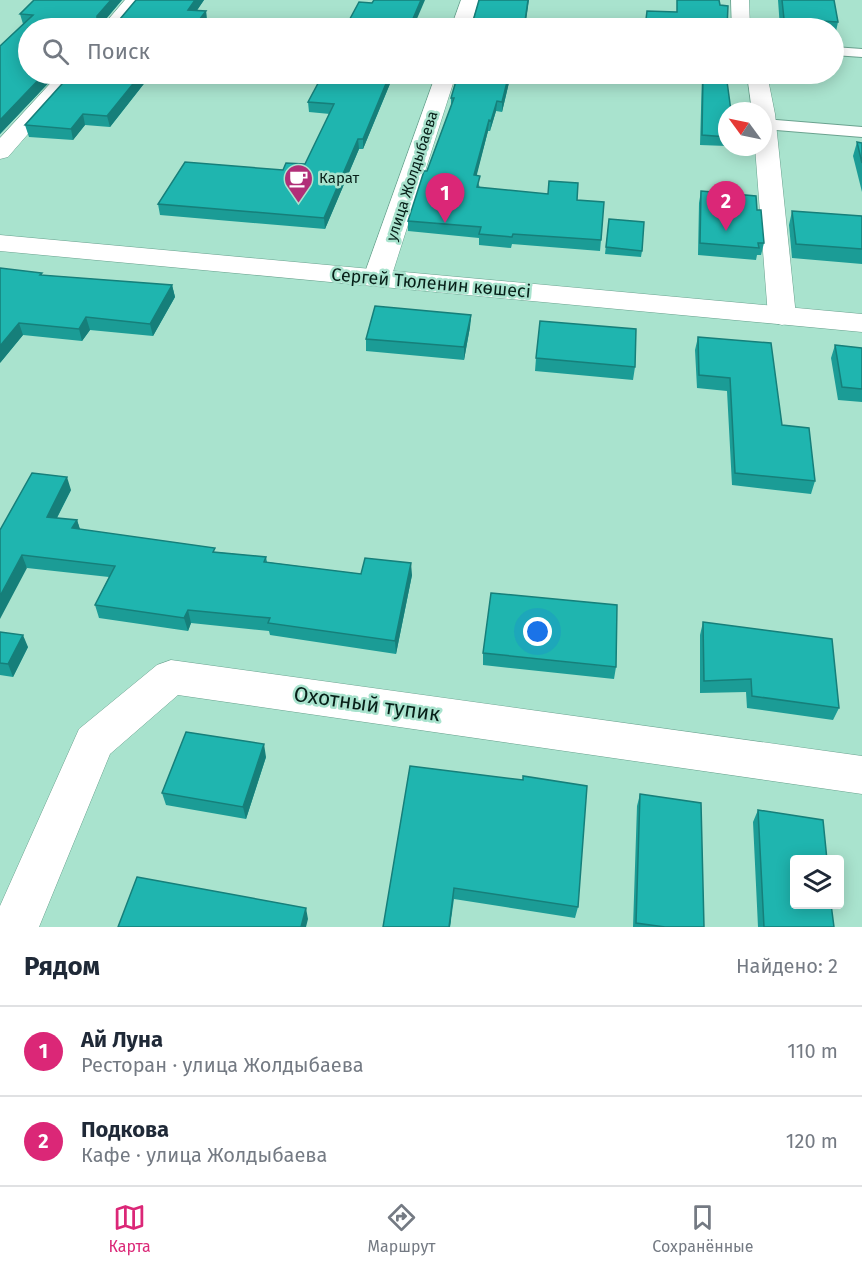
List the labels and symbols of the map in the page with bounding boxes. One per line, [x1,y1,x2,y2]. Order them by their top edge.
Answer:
north arrow [718,102,772,156]
street label: улица Жолдыбаева [382,109,442,243]
cafe icon: Карат [282,162,314,204]
place label: Карат [319,169,360,187]
pin: 1 [426,174,464,223]
pin: 2 [706,182,746,231]
street label: Сергей Тюленин көшесі [330,263,532,303]
your location [523,617,552,646]
street label: Охотный тупик [292,681,442,727]

